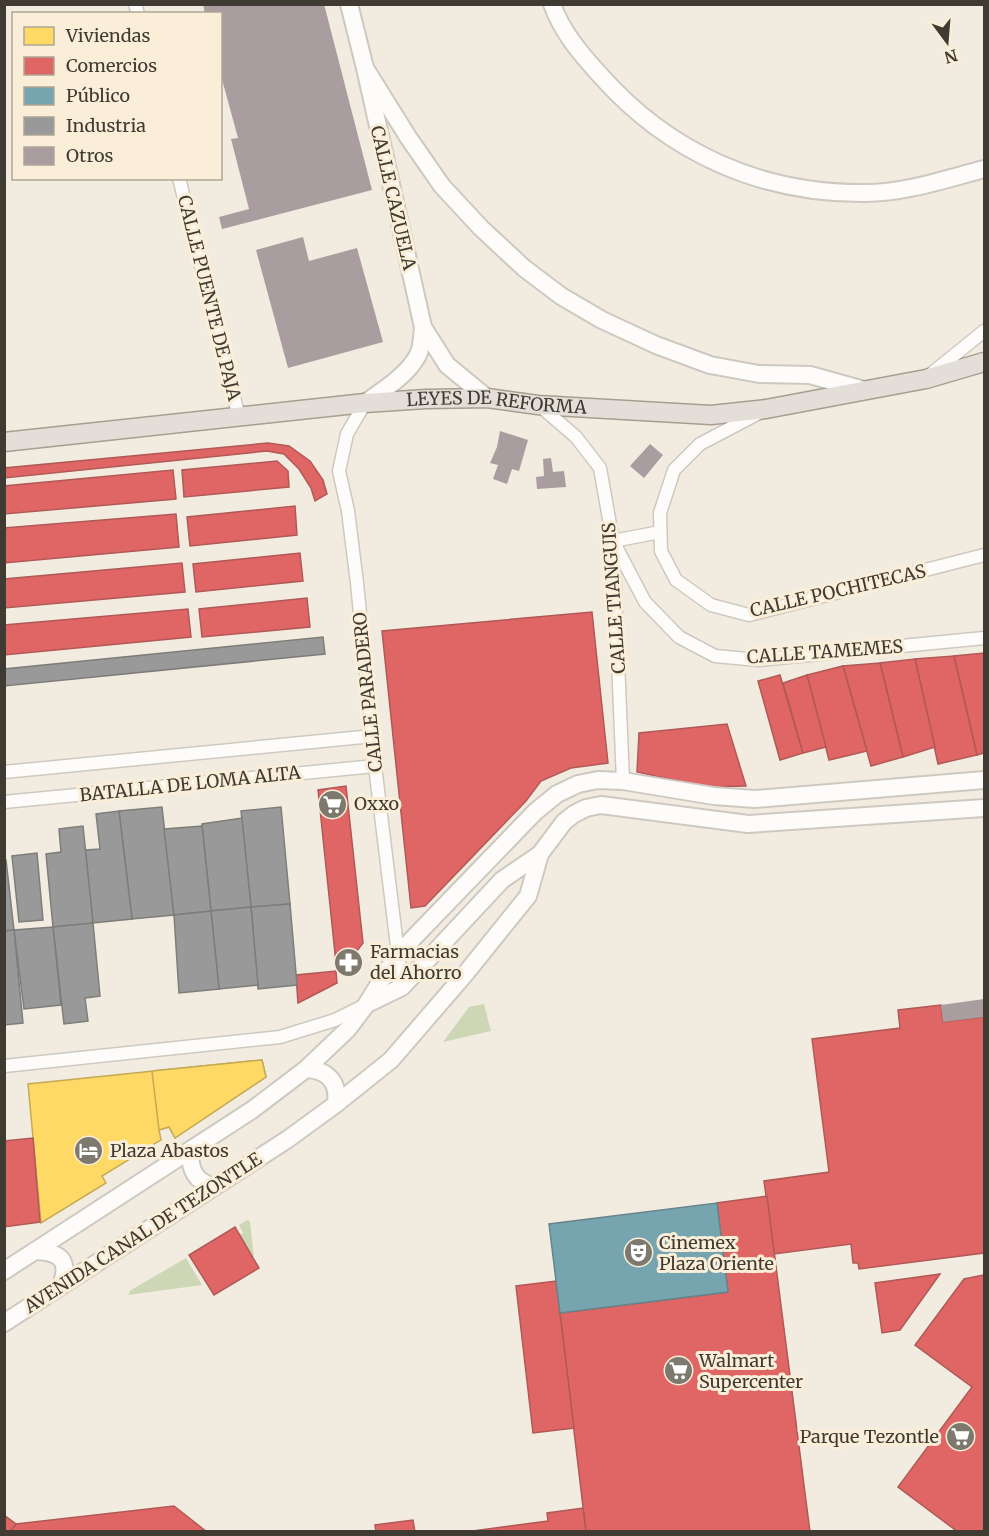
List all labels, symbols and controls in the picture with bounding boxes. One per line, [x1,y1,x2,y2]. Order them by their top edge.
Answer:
legend [12,12,222,180]
north arrow [917,12,977,72]
text: Viviendas [65,24,151,47]
text: N [942,45,960,68]
text: Comercios [66,54,157,77]
text: Público [66,84,130,107]
text: Industria [66,114,146,137]
street label: CALLE CAZUELA [366,123,421,273]
text: Otros [66,144,114,167]
street label: CALLE PUENTE DE PAJA [173,193,246,403]
street label: LEYES DE REFORMA [406,386,588,419]
street label: CALLE TIANGUIS [597,521,630,674]
street label: CALLE POCHITECAS [748,559,928,622]
street label: CALLE PARADERO [348,611,387,773]
street label: CALLE TAMEMES [746,635,904,668]
street label: BATALLA DE LOMA ALTA [78,760,302,807]
supermarket icon: Oxxo [317,788,349,820]
place label: Oxxo [354,792,399,815]
place label: Farmacias del Ahorro [370,940,462,984]
pharmacy icon: Farmacias del Ahorro [333,946,365,978]
hotel icon: Plaza Abastos [73,1135,105,1167]
place label: Plaza Abastos [110,1139,229,1162]
street label: AVENIDA CANAL DE TEZONTLE [19,1147,266,1319]
place label: Cinemex Plaza Oriente [659,1231,774,1275]
theatre icon: Cinemex Plaza Oriente [622,1237,654,1269]
place label: Walmart Supercenter [698,1349,803,1393]
supermarket icon: Walmart Supercenter [662,1355,694,1387]
supermarket icon: Parque Tezontle [944,1421,976,1453]
place label: Parque Tezontle [800,1425,939,1448]

